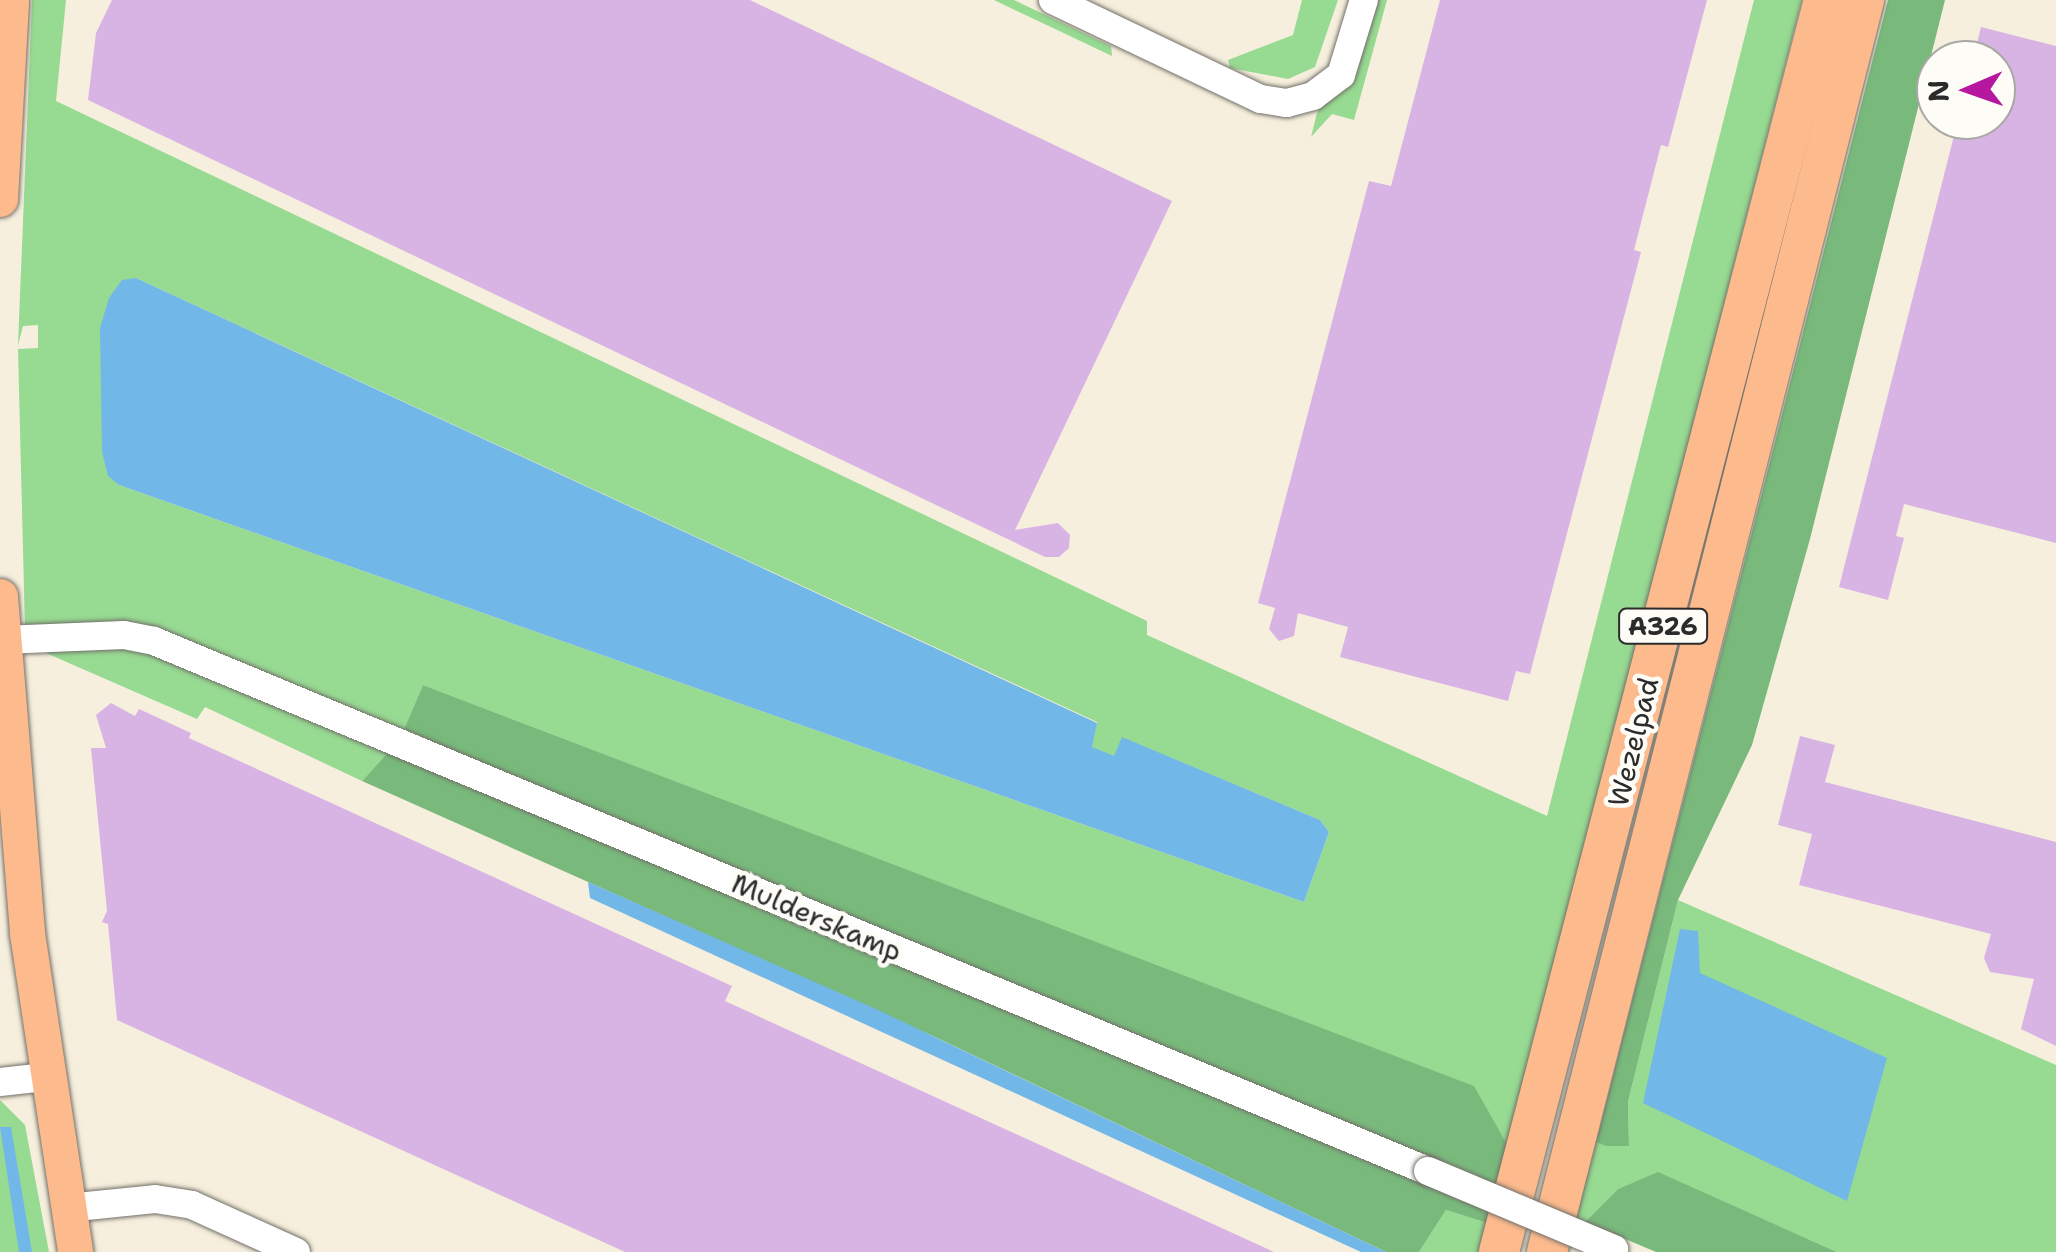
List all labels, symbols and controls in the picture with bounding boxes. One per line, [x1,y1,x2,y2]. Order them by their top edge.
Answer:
north arrow [1916,40,2016,140]
text: N [1919,79,1957,103]
road number: A326 [1618,606,1708,646]
street label: Wezelpad [1601,674,1665,810]
street label: Mulderskamp [727,866,907,968]

